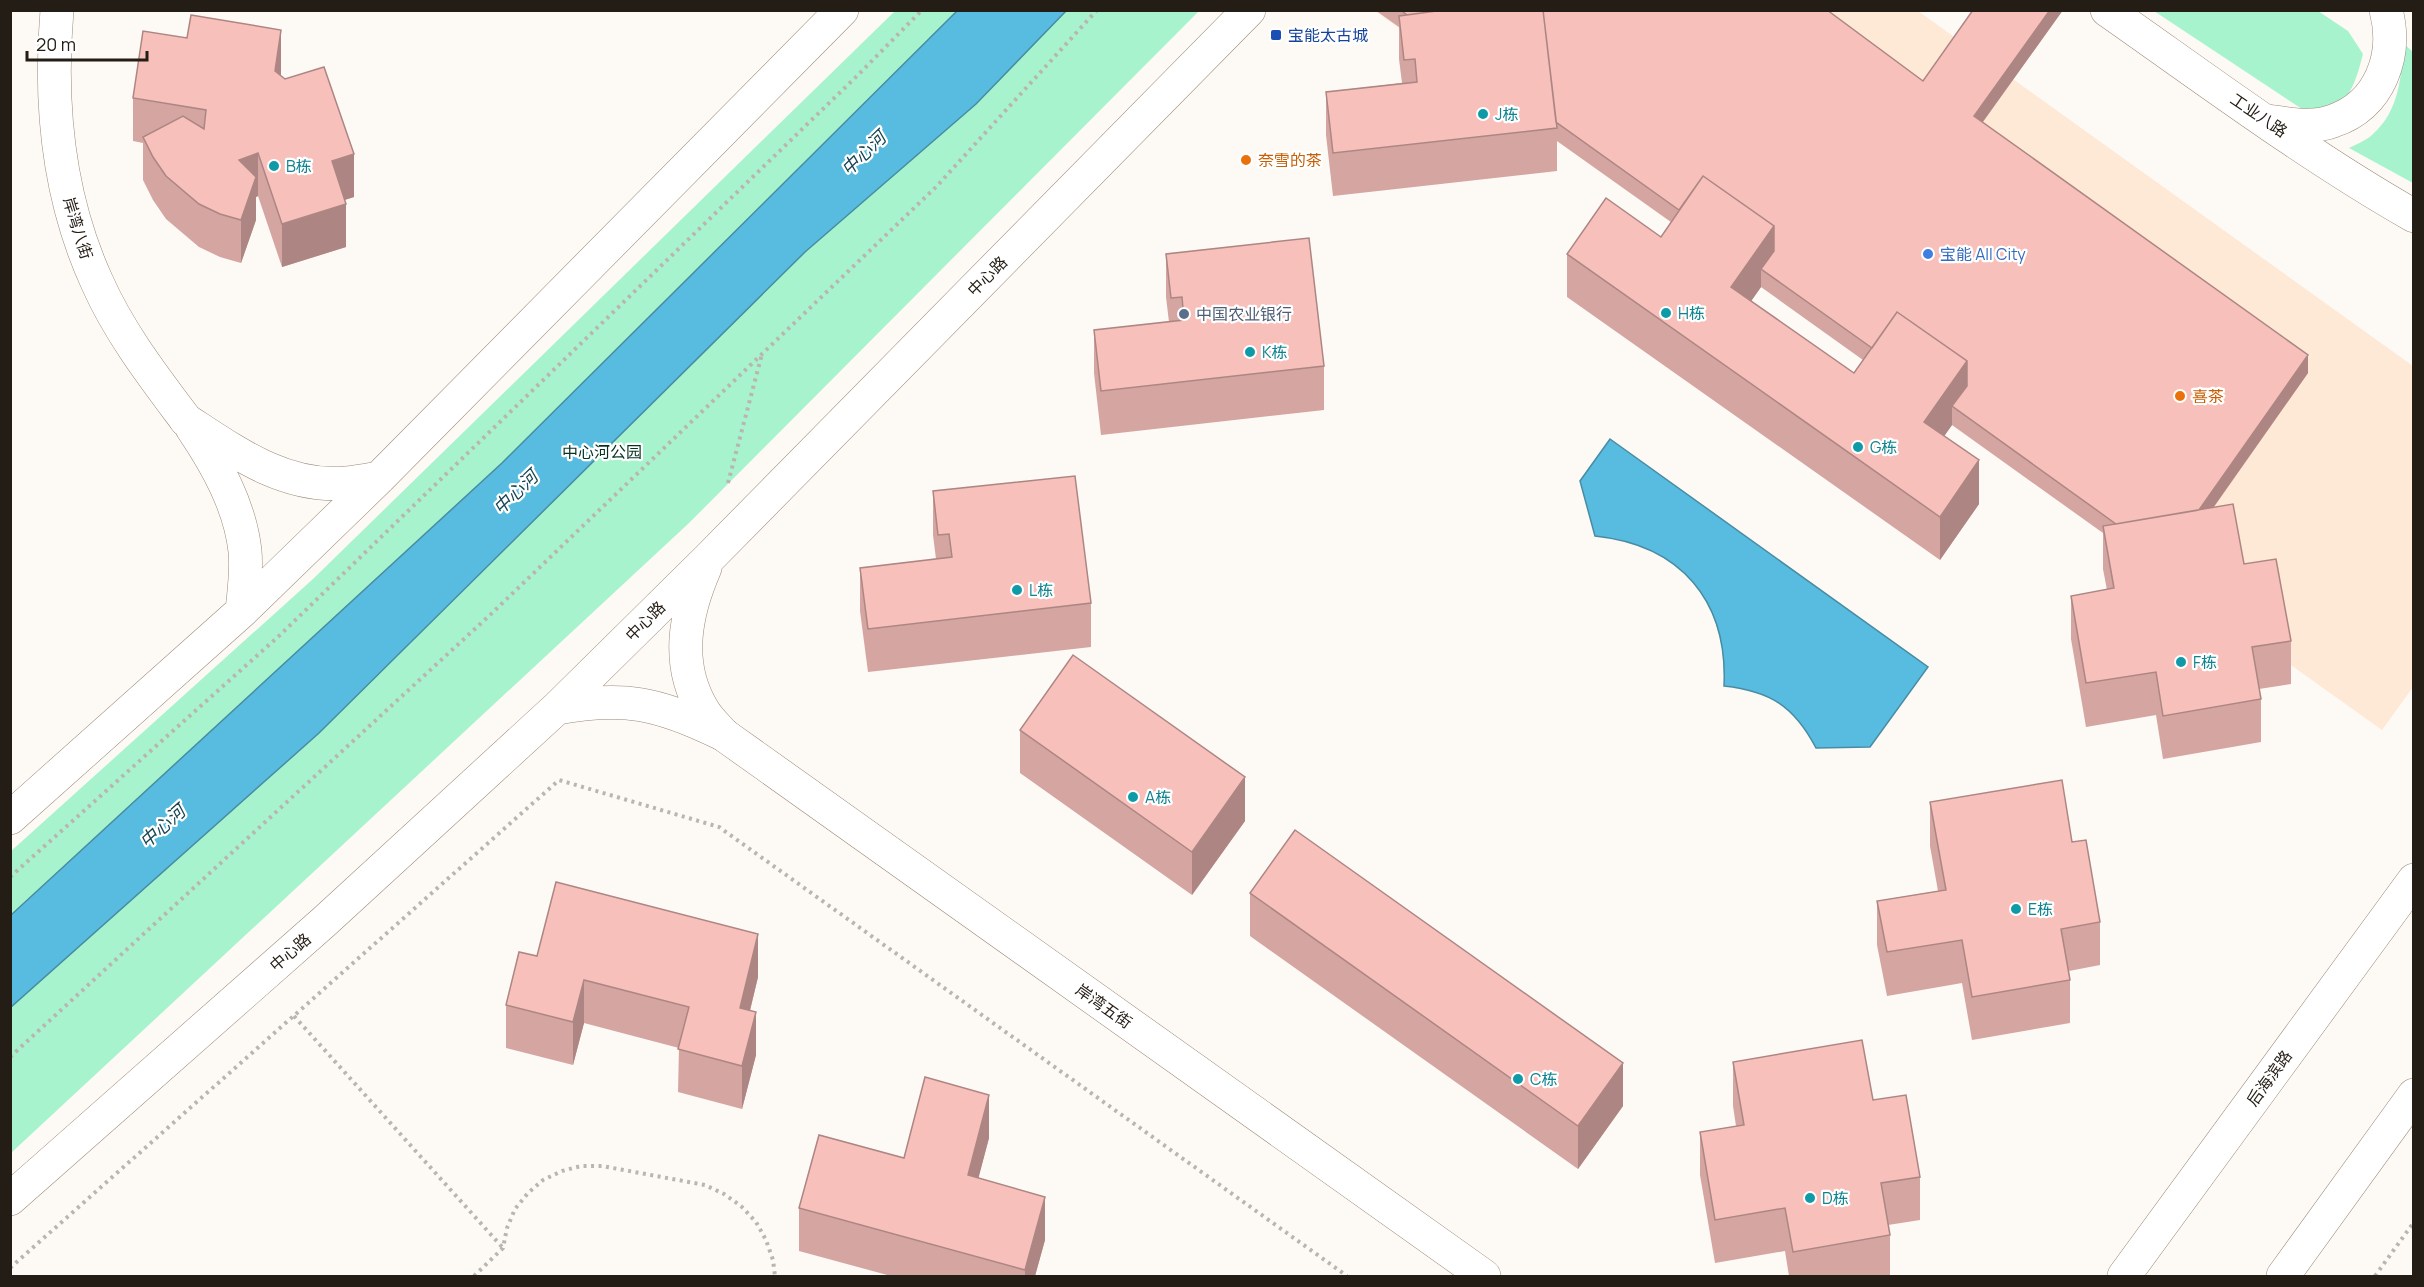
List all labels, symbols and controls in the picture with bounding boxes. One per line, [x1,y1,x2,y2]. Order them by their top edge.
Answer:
scale bar [27,24,147,62]
place label: 宝能太古城 [1288,24,1368,46]
marker: 宝能太古城 [1269,28,1283,42]
text: 20 m [36,32,76,56]
street label: 工业八路 [2226,88,2292,142]
place label: J栋 [1495,103,1518,125]
marker: J栋 [1476,107,1490,121]
water label: 中心河 [835,124,893,180]
place label: 奈雪的茶 [1258,149,1322,171]
marker: 奈雪的茶 [1239,153,1253,167]
place label: B栋 [286,155,312,177]
marker: B栋 [267,159,281,173]
street label: 岸湾八街 [58,194,98,262]
place label: 宝能 All City [1940,243,2026,265]
marker: 宝能 All City [1921,247,1935,261]
street label: 中心路 [962,251,1012,301]
place label: H栋 [1678,302,1705,324]
place label: 中国农业银行 [1196,303,1292,325]
marker: H栋 [1659,306,1673,320]
marker: 中国农业银行 [1177,307,1191,321]
place label: K栋 [1262,341,1288,363]
marker: K栋 [1243,345,1257,359]
place label: 喜茶 [2192,385,2224,407]
marker: 喜茶 [2173,389,2187,403]
place label: G栋 [1870,436,1897,458]
marker: G栋 [1851,440,1865,454]
park label: 中心河公园 [562,441,642,463]
water label: 中心河 [487,463,545,519]
place label: L栋 [1029,579,1053,601]
marker: L栋 [1010,583,1024,597]
street label: 中心路 [620,596,670,646]
place label: F栋 [2193,651,2217,673]
marker: F栋 [2174,655,2188,669]
place label: A栋 [1145,786,1171,808]
marker: A栋 [1126,790,1140,804]
water label: 中心河 [134,797,192,853]
place label: E栋 [2028,898,2053,920]
marker: E栋 [2009,902,2023,916]
street label: 中心路 [265,928,315,976]
street label: 岸湾五街 [1071,979,1137,1033]
street label: 后海滨路 [2241,1046,2297,1110]
place label: C栋 [1530,1068,1557,1090]
marker: C栋 [1511,1072,1525,1086]
place label: D栋 [1822,1187,1849,1209]
marker: D栋 [1803,1191,1817,1205]

